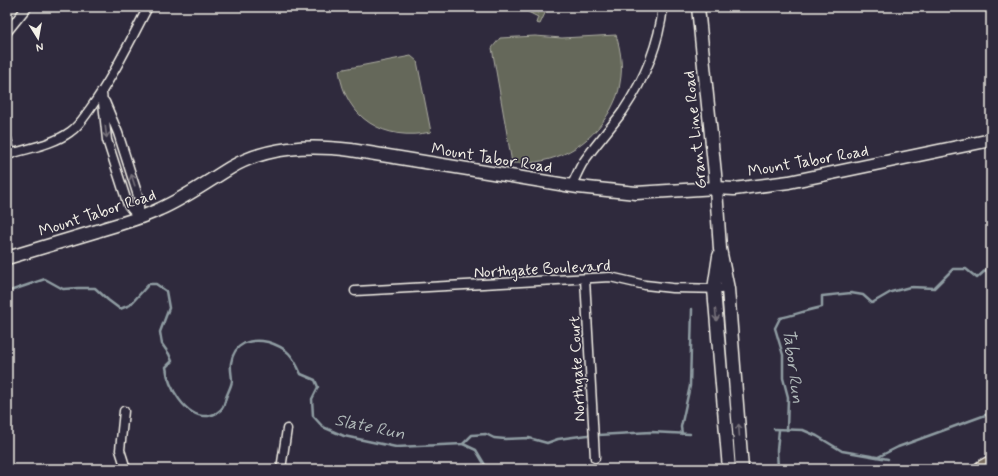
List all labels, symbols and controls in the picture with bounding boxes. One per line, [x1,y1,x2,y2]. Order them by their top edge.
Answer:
north arrow [18,18,58,58]
text: N [35,39,45,54]
street label: Grant Line Road [679,70,712,190]
one-way arrow [102,125,110,138]
street label: Mount Tabor Road [430,139,554,178]
street label: Mount Tabor Road [746,141,870,182]
one-way arrow [129,174,136,187]
street label: Mount Tabor Road [36,185,159,242]
street label: Northgate Boulevard [473,255,611,284]
one-way arrow [713,308,720,321]
street label: Northgate Court [564,315,591,422]
water label: Tabor Run [778,328,808,405]
water label: Slate Run [333,409,407,445]
one-way arrow [736,424,743,437]

